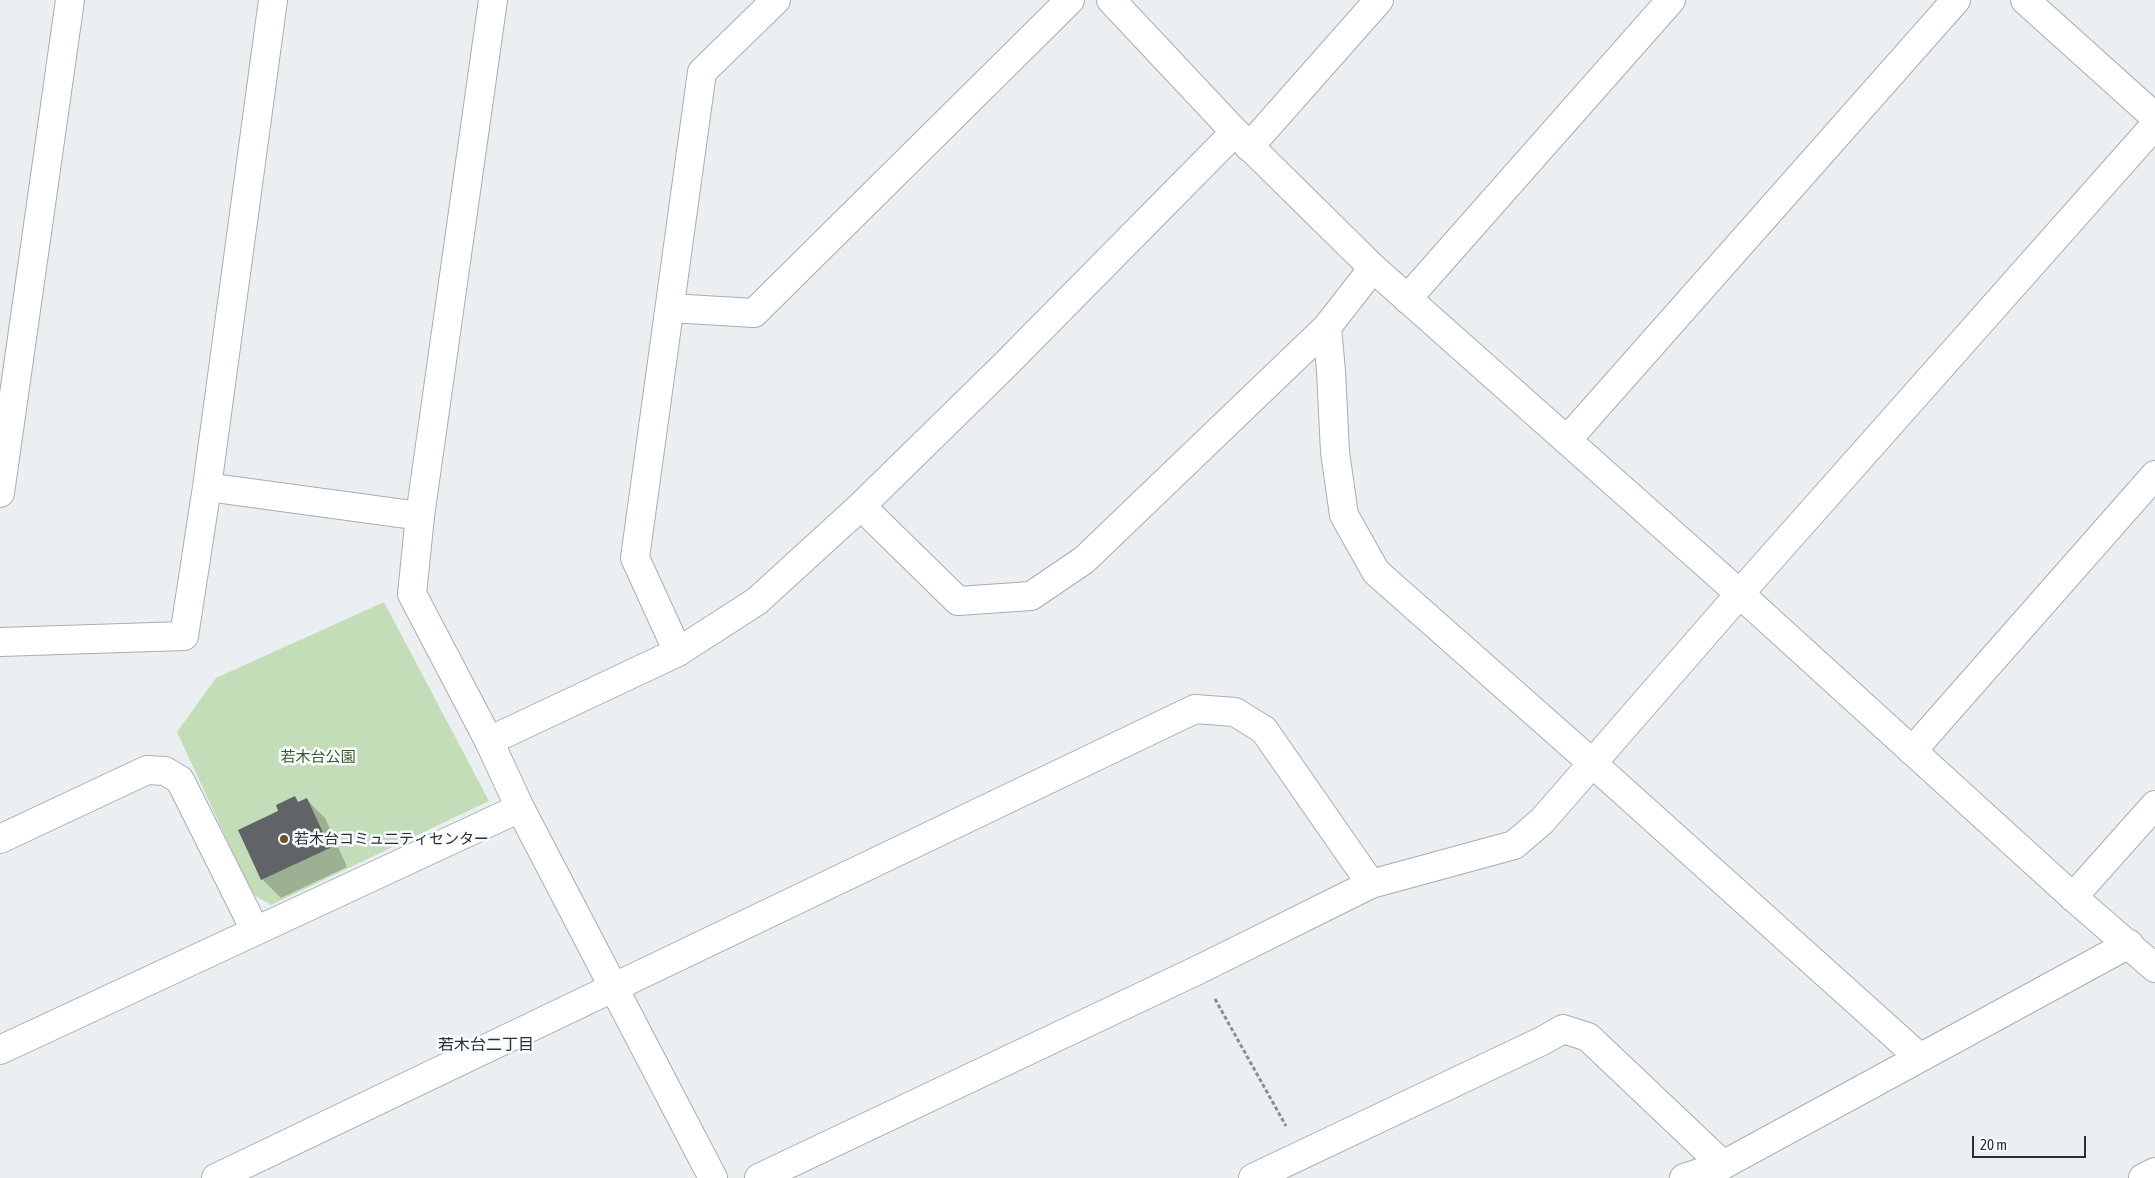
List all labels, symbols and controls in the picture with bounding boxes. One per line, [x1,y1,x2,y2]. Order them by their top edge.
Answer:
park label: 若木台公園 [281,748,355,766]
place label: 若木台コミュ二ティセンター [294,830,489,848]
marker: 若木台コミュ二ティセンター [278,833,290,845]
district label: 若木台二丁目 [438,1035,534,1055]
scale bar [1975,1126,2089,1158]
text: 20 m [1980,1136,2007,1153]

